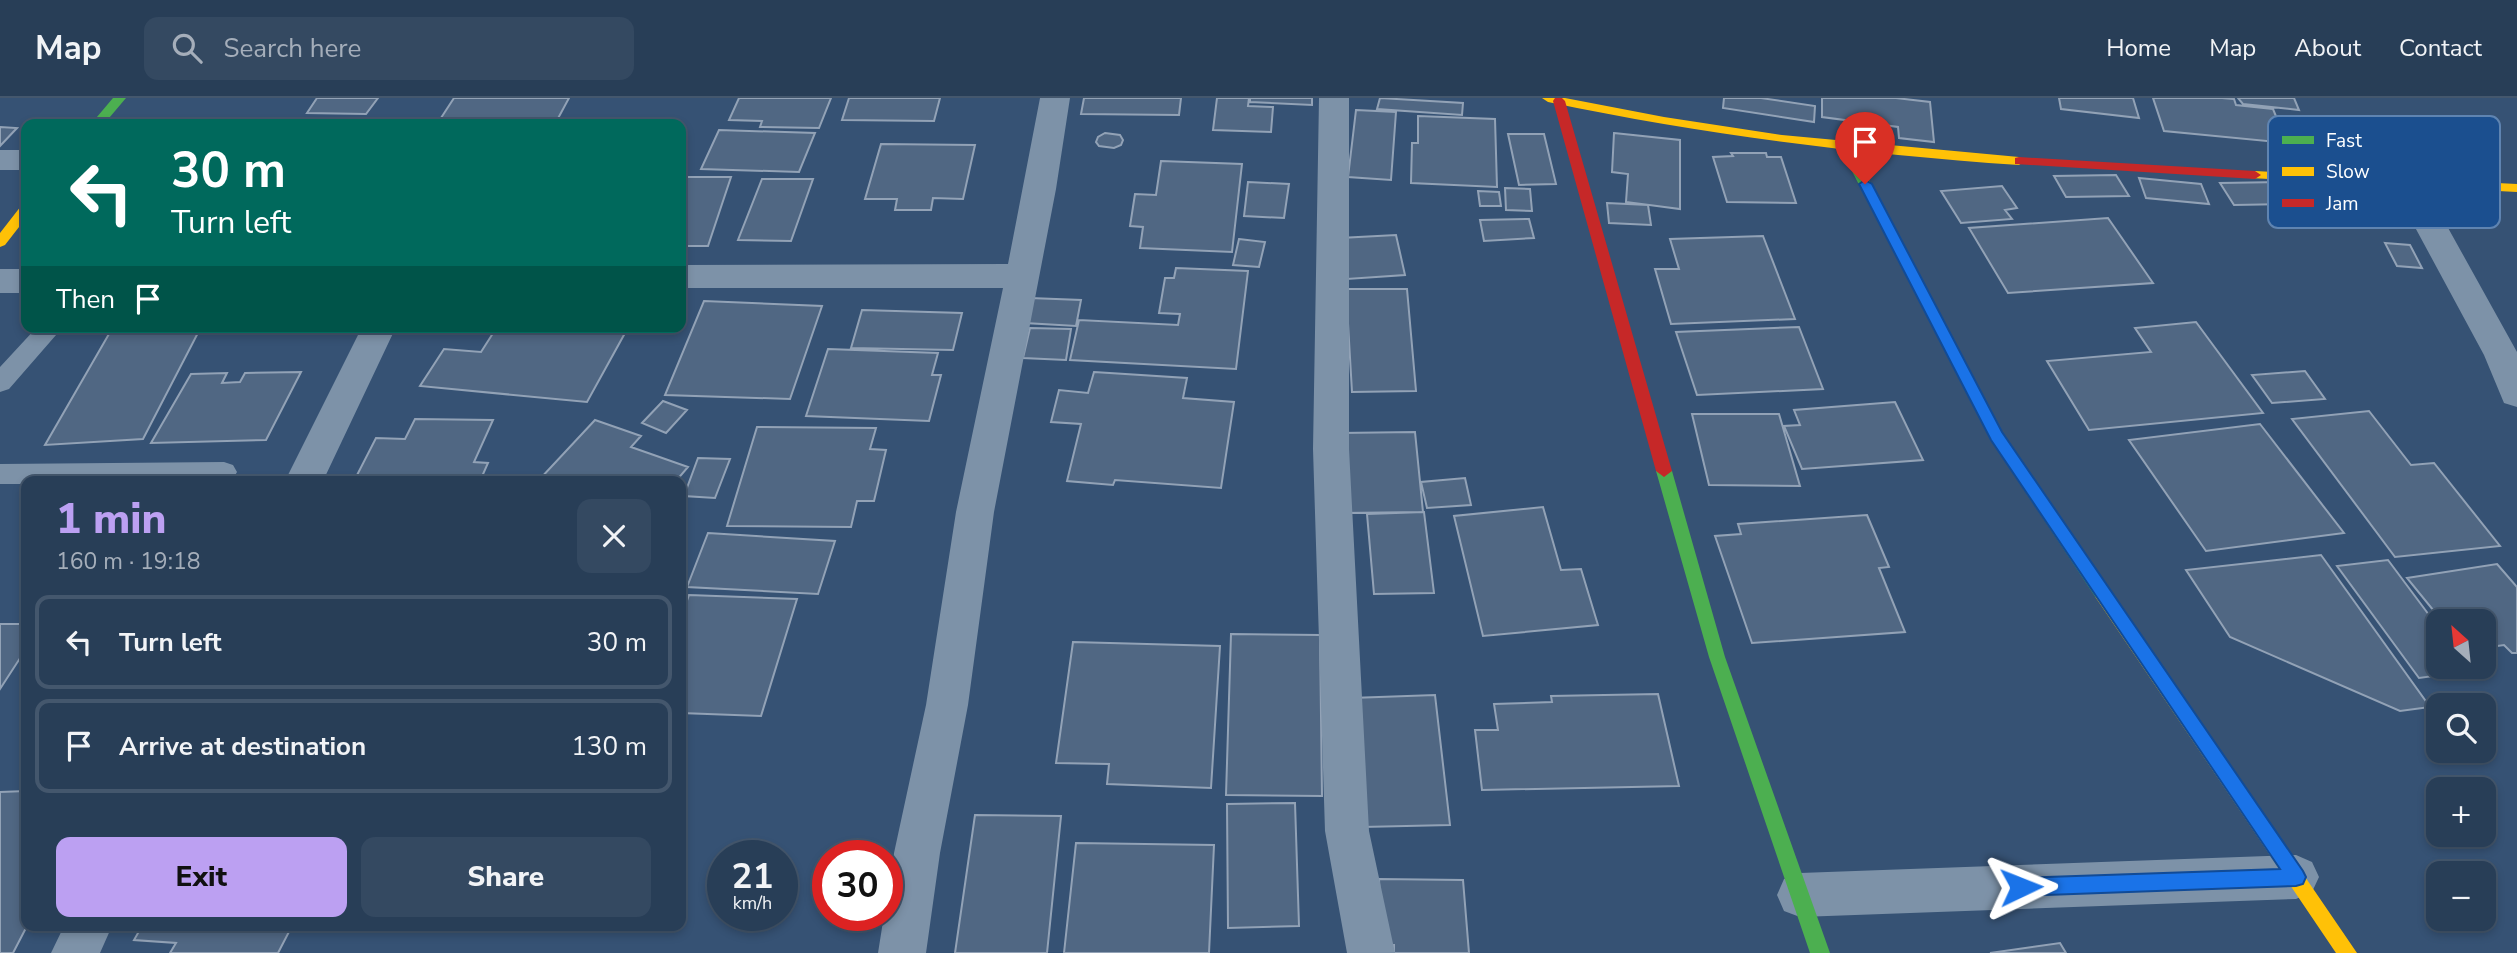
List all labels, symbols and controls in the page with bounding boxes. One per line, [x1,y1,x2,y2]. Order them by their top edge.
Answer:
search box [144,17,634,80]
text: Map [35,26,102,71]
icon: search [168,29,206,67]
text: Search here [224,31,361,66]
text: Home [2106,32,2171,64]
text: Map [2209,32,2256,64]
text: About [2294,32,2361,64]
text: Contact [2399,32,2482,64]
pin [1835,112,1895,184]
legend [2268,116,2500,228]
icon: arrive [1846,123,1884,161]
text: Fast [2326,128,2362,154]
text: 30 m [171,137,286,204]
icon: left [56,147,147,238]
text: Slow [2326,159,2370,185]
text: Jam [2325,191,2359,217]
text: Turn left [171,201,291,244]
icon: arrive [129,280,167,318]
text: Then [56,282,115,317]
text: 1 min [56,491,166,548]
button: close [577,499,651,573]
text: 160 m · 19:18 [56,546,201,577]
north arrow [2426,609,2496,679]
map controls [2426,609,2496,931]
icon: left [60,623,98,661]
text: Turn left [119,625,222,660]
text: 30 m [587,625,647,660]
button: search [2426,693,2496,763]
icon: arrive [60,727,98,765]
text: Arrive at destination [119,729,366,764]
text: 130 m [571,729,647,764]
button: + [2426,777,2496,847]
button: Exit [56,837,347,917]
button: Share [361,837,651,917]
speed limit sign: 30 [812,840,903,931]
position arrow [1984,850,2058,924]
text: 21 [731,853,774,900]
button: − [2426,861,2496,931]
text: km/h [733,891,772,915]

